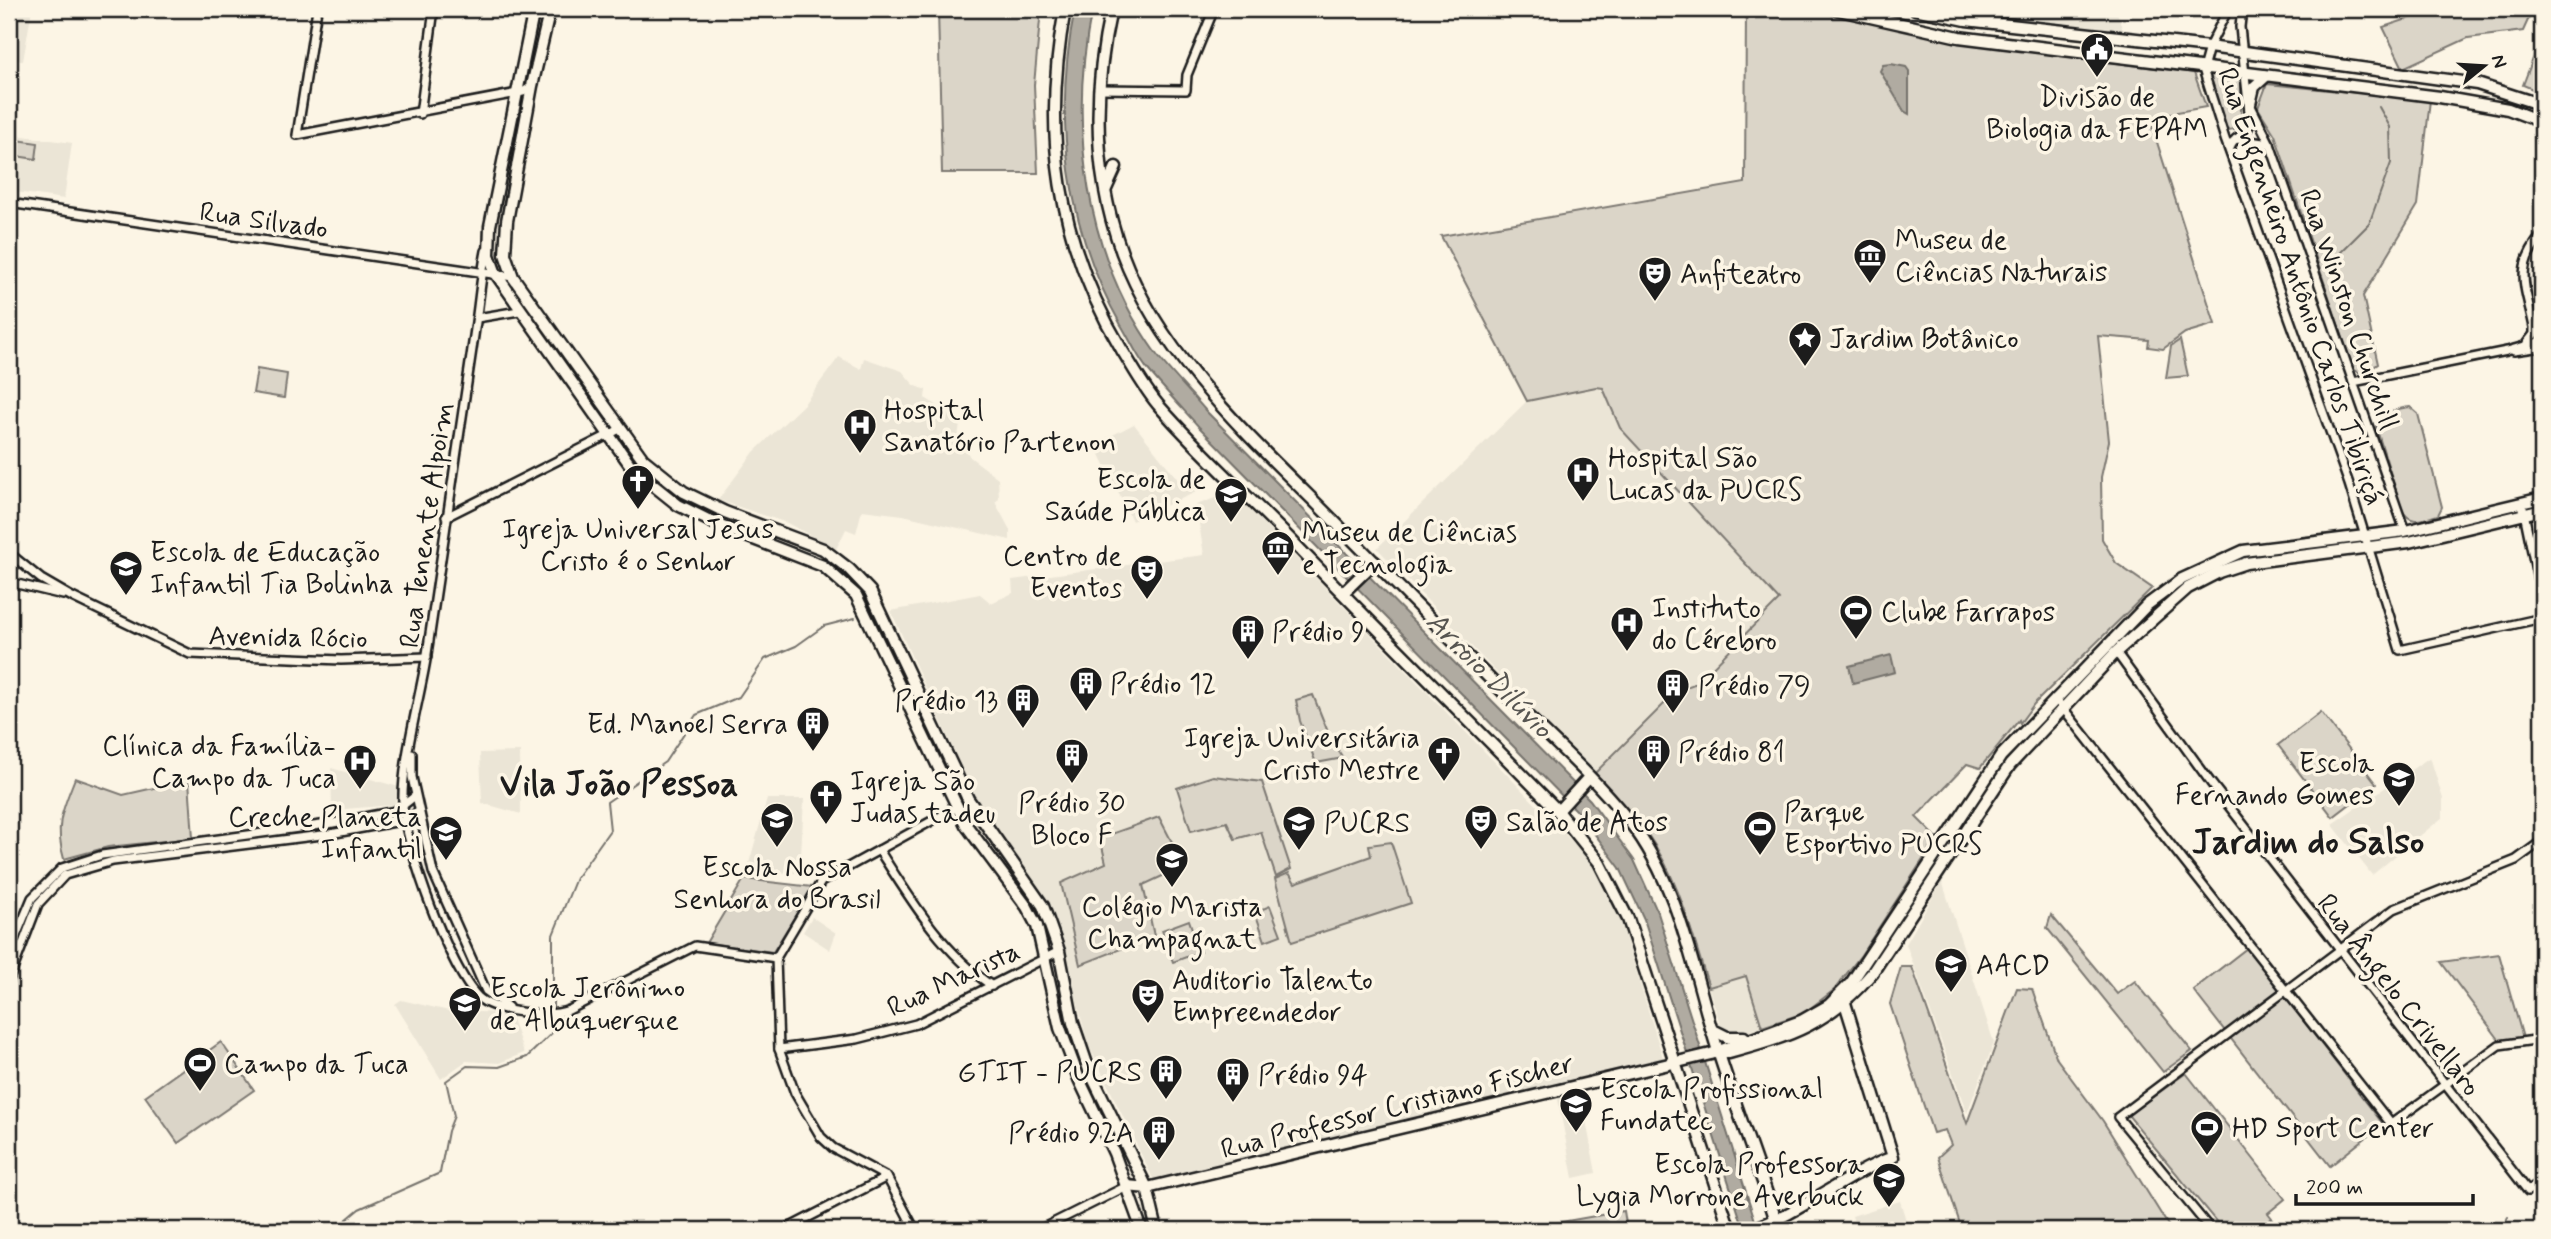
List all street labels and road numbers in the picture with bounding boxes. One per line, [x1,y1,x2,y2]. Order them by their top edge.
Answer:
street label: Rua Engenheiro Antônio Carlos Tibiriçá [2204,63,2392,512]
street label: Rua Winston Churchill [2289,184,2406,435]
street label: Rua Silvado [197,194,330,249]
street label: Rua Tenente Alpoim [392,400,463,651]
street label: Avenida Rócio [208,619,368,658]
street label: Rua Ângelo Crivellaro [2305,887,2489,1106]
street label: Rua Marista [882,933,1027,1027]
street label: Rua Professor Cristiano Fischer [1217,1046,1578,1169]

